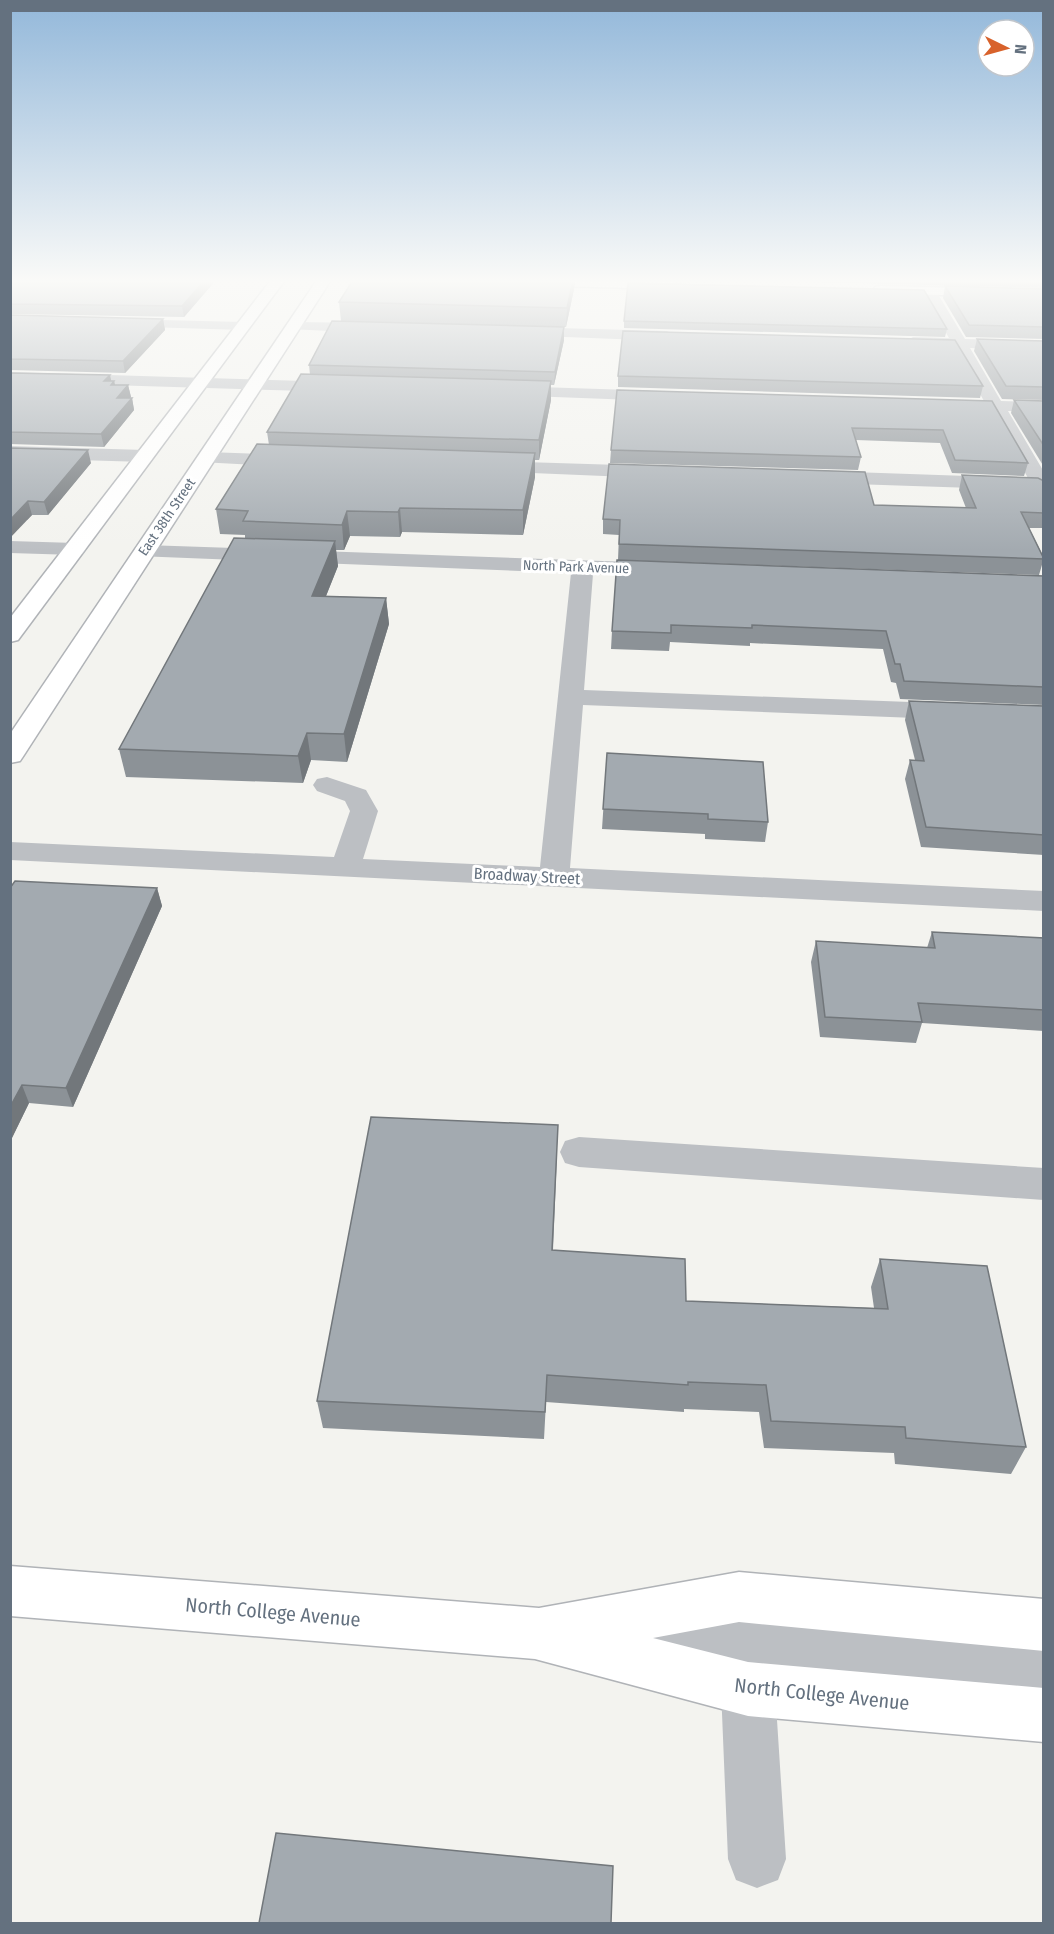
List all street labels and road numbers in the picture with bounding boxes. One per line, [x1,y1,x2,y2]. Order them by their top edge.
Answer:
street label: East 38th Street [135,475,199,559]
street label: North Park Avenue [523,557,629,577]
street label: Broadway Street [473,864,582,888]
street label: North College Avenue [184,1592,362,1632]
street label: North College Avenue [733,1673,911,1715]

